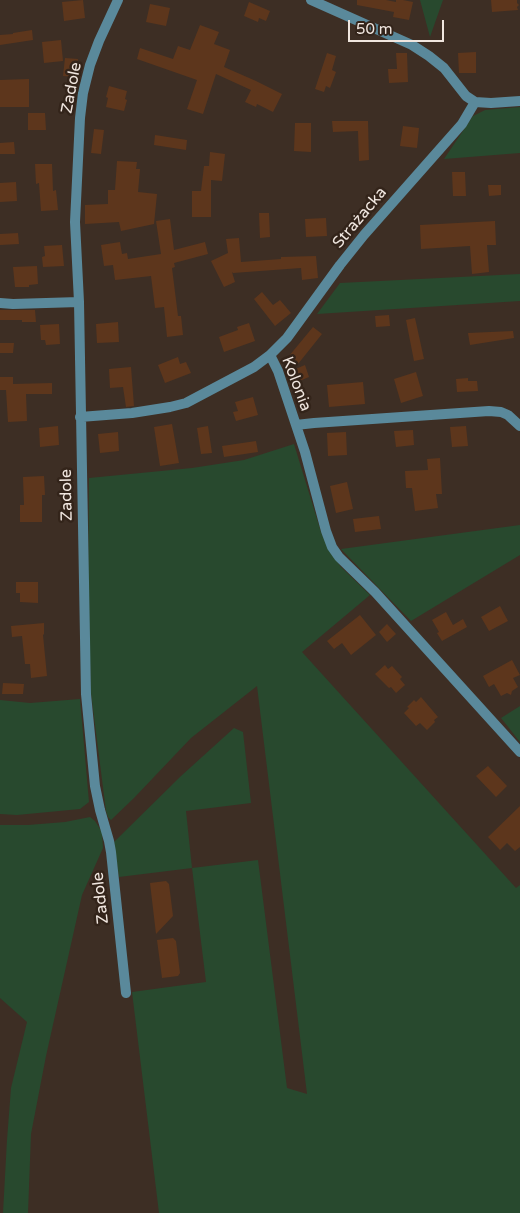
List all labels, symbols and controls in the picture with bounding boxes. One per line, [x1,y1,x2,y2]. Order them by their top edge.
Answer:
scale bar [350,10,446,42]
text: 50 m [356,20,393,38]
street label: Zadole [58,61,86,115]
street label: Strażacka [329,184,391,252]
street label: Kolonia [277,354,315,414]
street label: Zadole [57,469,77,521]
street label: Zadole [89,871,113,925]

